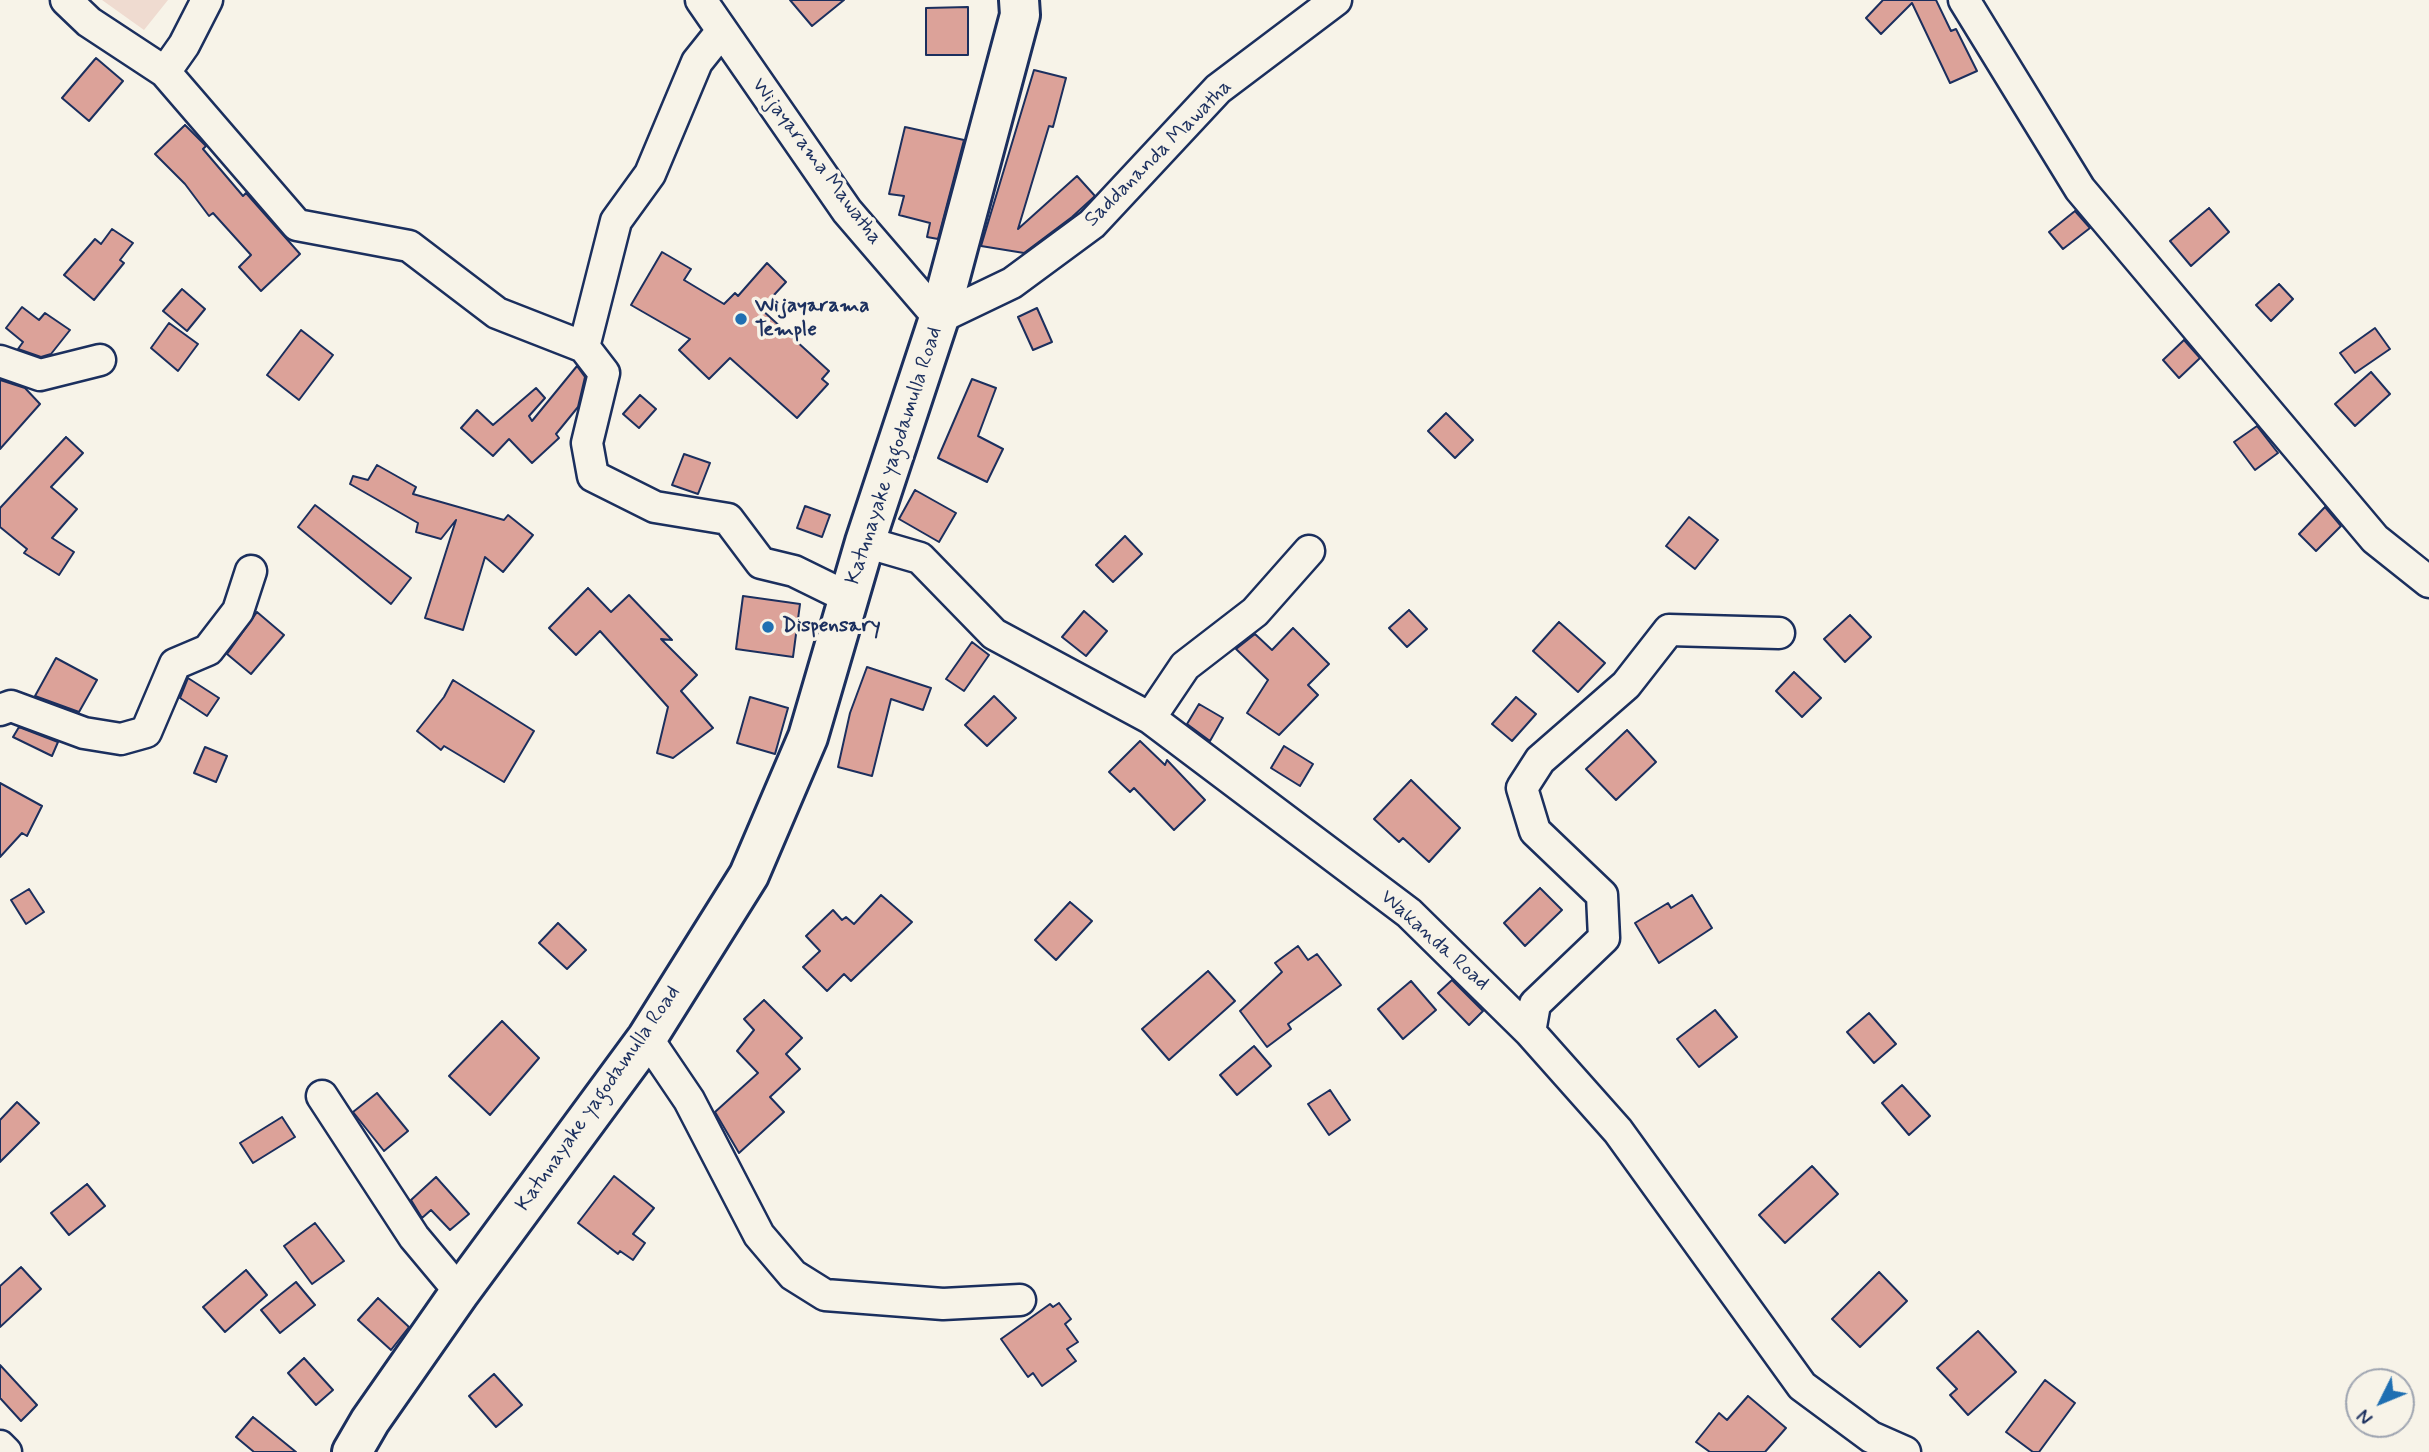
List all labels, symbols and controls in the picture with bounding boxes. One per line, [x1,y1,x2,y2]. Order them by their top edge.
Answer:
street label: Wijayarama Mawatha [745,74,887,250]
street label: Saddananda Mawatha [1080,75,1238,233]
place label: Wijayarama Temple [755,294,870,344]
marker: Wijayarama Temple [733,311,749,327]
street label: Katunayake yagodamulla Road [841,324,949,588]
place label: Dispensary [782,614,881,640]
marker: Dispensary [760,619,776,635]
street label: Wakanda Road [1374,885,1494,997]
street label: Katunayake yagodamulla Road [511,981,687,1217]
north arrow [2345,1368,2415,1438]
text: N [2352,1403,2379,1429]

